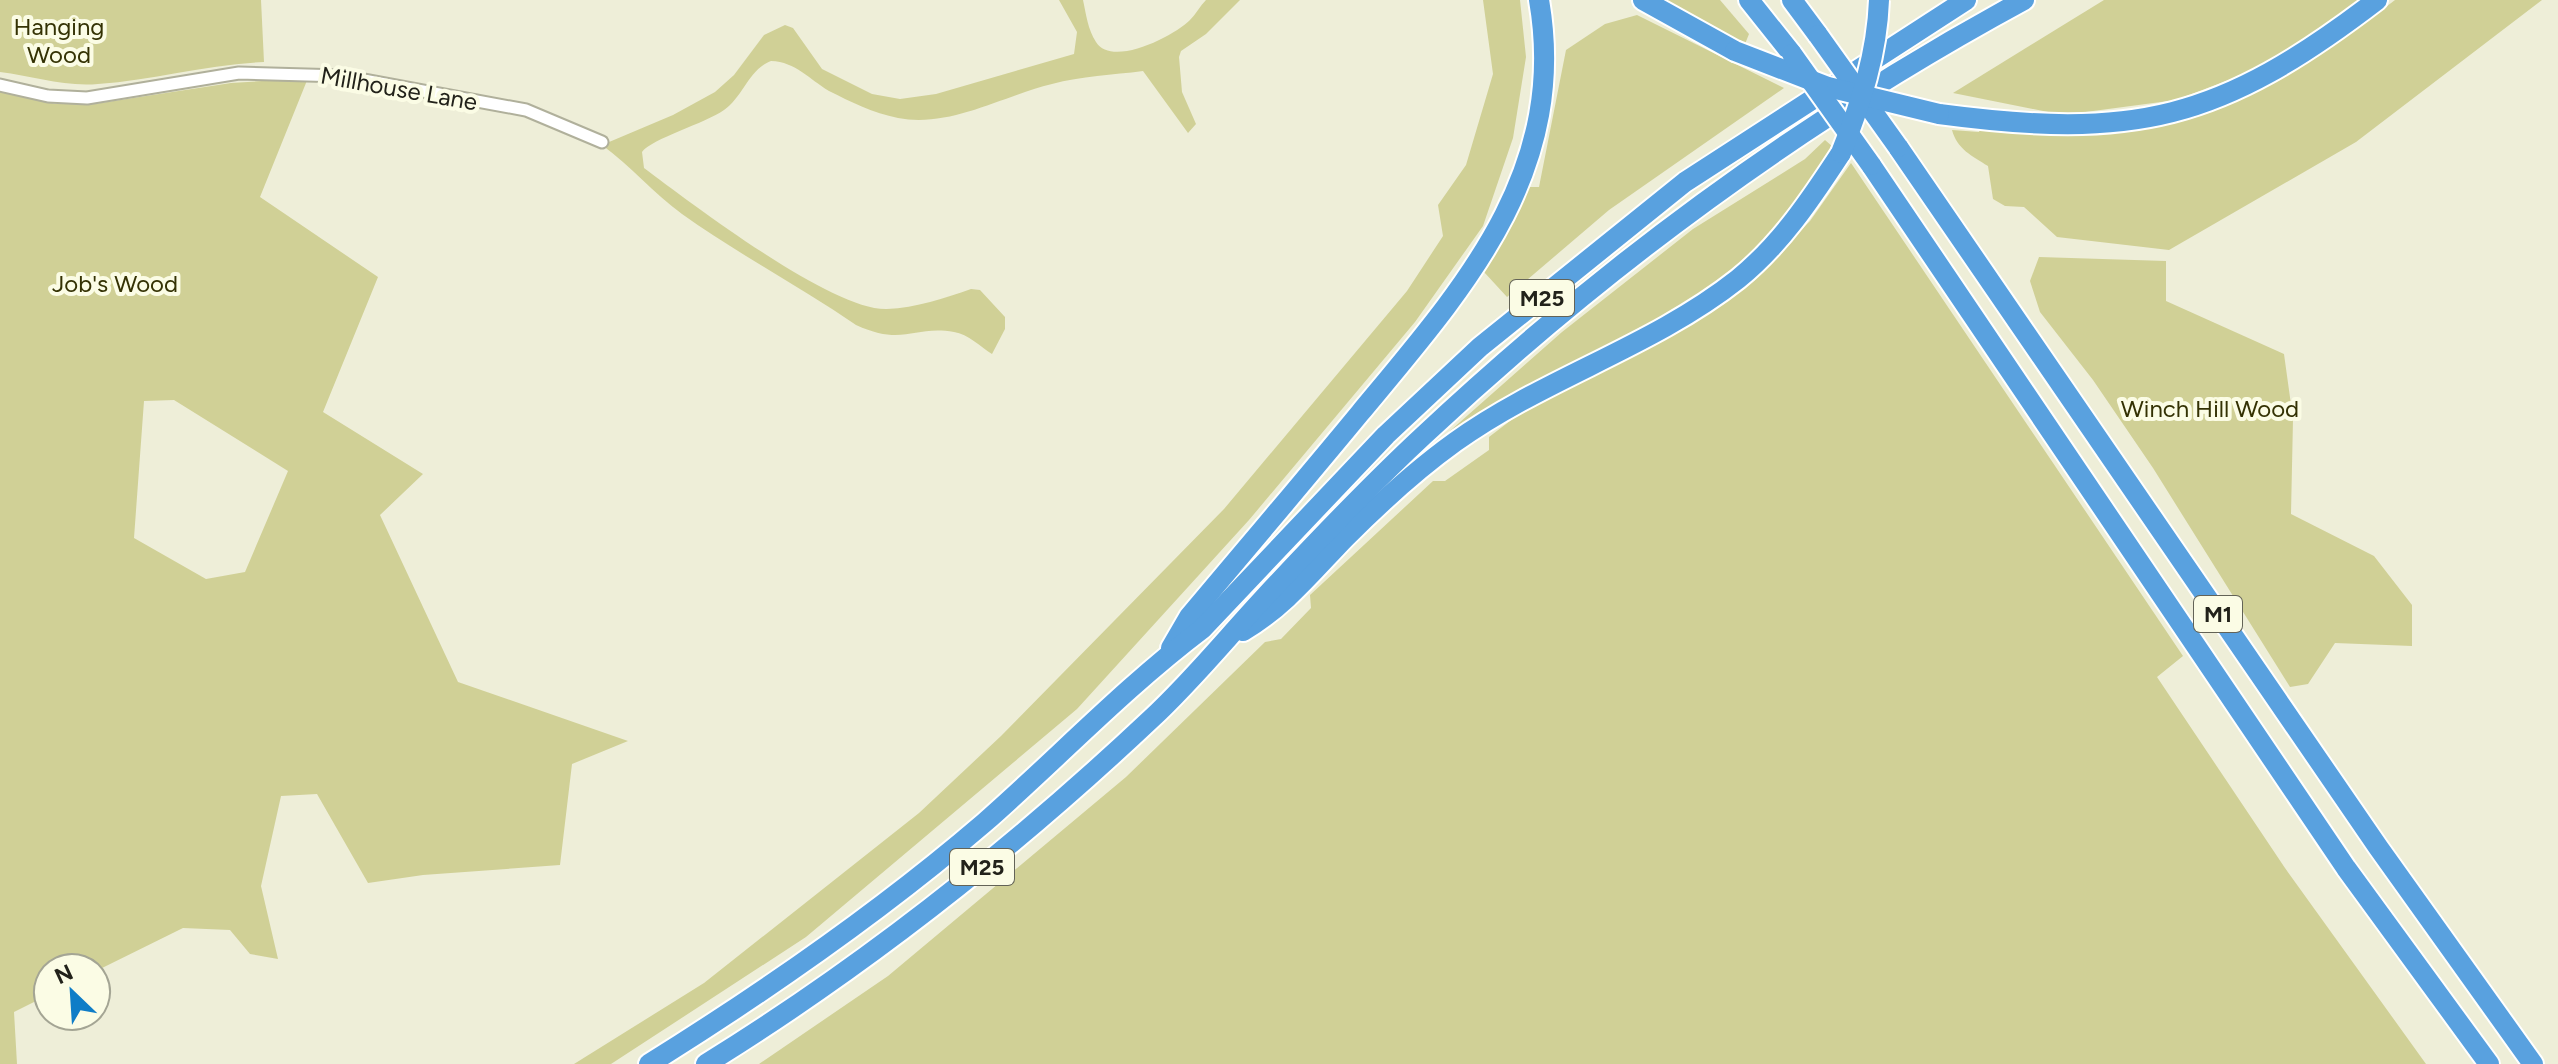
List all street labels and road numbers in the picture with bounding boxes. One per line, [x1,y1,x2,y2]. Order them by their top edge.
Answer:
street label: Millhouse Lane [318,60,480,117]
road number: M25 [1510,280,1574,316]
road number: M1 [2194,596,2242,632]
road number: M25 [950,849,1014,885]

